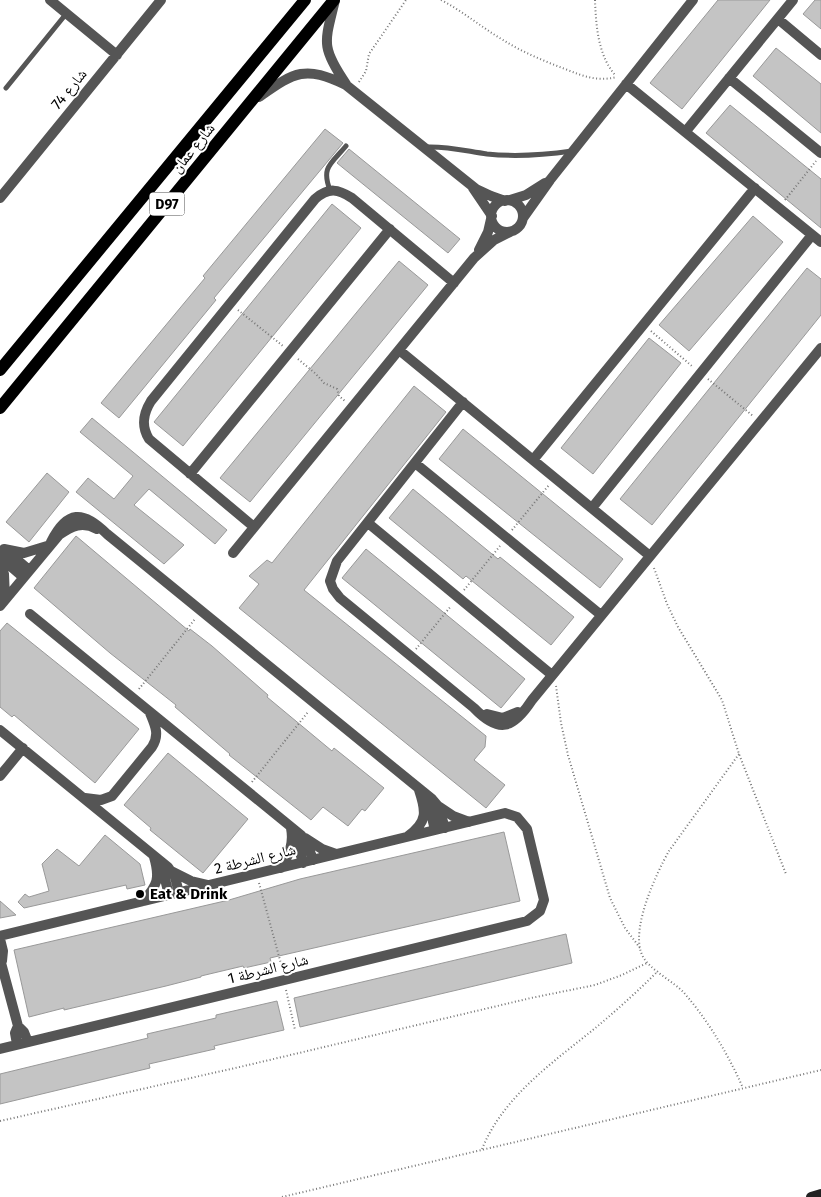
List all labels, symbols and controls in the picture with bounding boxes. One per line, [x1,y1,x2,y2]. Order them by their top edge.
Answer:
street label: شارع 74 [47,65,91,113]
street label: شارع عمان [167,119,219,177]
road number: D97 [150,192,184,215]
street label: شارع الشرطة 2 [212,840,298,879]
place label: Eat & Drink [150,885,228,903]
marker: Eat & Drink [134,888,146,900]
street label: شارع الشرطة 1 [226,950,311,989]

